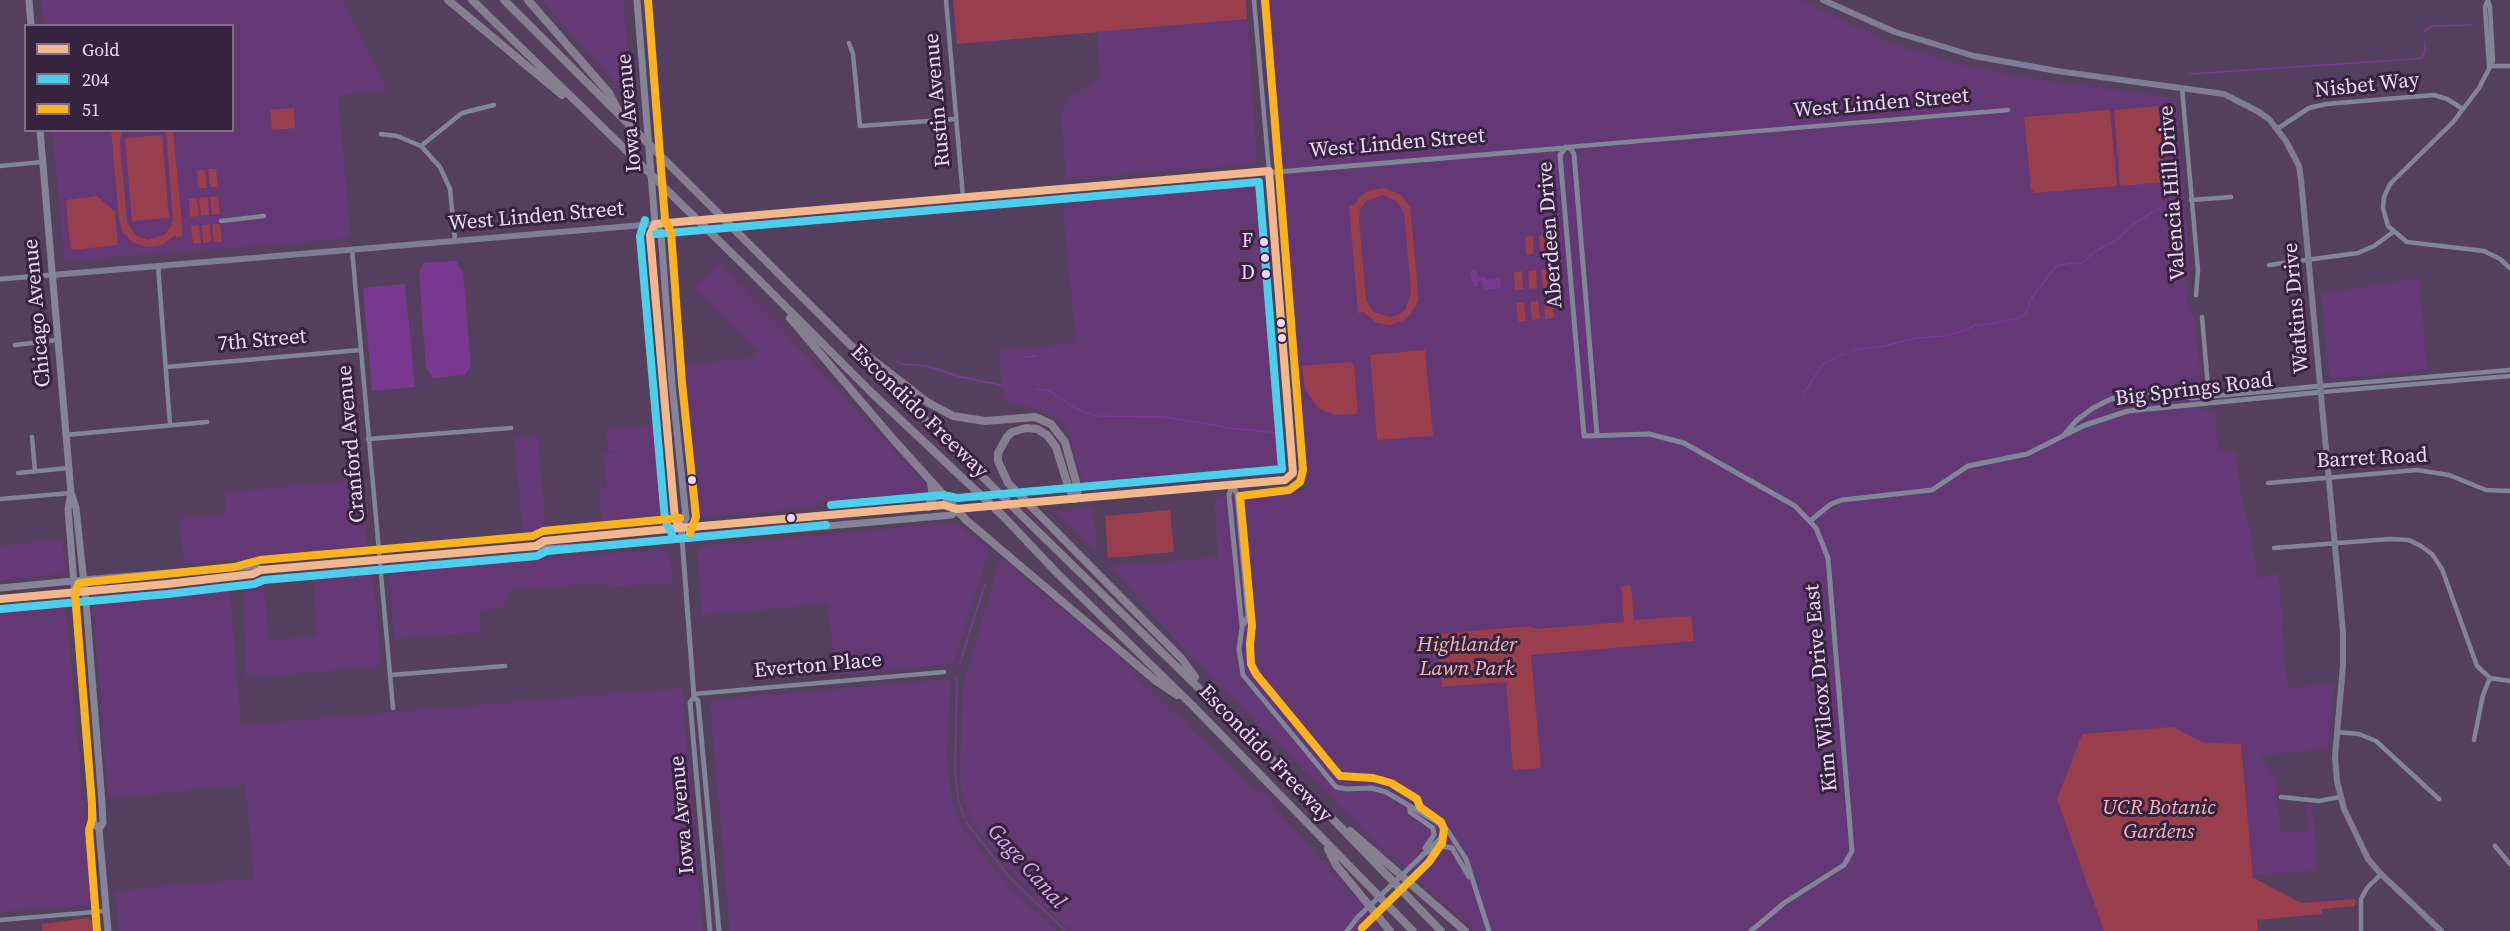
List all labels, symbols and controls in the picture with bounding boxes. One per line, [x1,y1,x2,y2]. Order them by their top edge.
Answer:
legend [24,24,234,132]
street label: Rustin Avenue [920,32,956,168]
text: Gold [82,37,120,62]
street label: Iowa Avenue [612,53,648,173]
text: 204 [82,67,109,92]
street label: Nisbet Way [2313,68,2421,104]
street label: West Linden Street [1792,84,1970,124]
text: 51 [82,97,100,122]
street label: Valencia Hill Drive [2154,104,2192,282]
street label: West Linden Street [1308,124,1486,164]
street label: Aberdeen Drive [1533,161,1569,309]
street label: West Linden Street [447,197,625,237]
place label: F [1241,230,1253,254]
marker: F [1258,236,1270,248]
street label: Chicago Avenue [19,238,57,388]
street label: Watkins Drive [2279,241,2315,375]
unlabelled marker [1259,252,1271,264]
place label: D [1241,262,1255,286]
marker: D [1260,268,1272,280]
unlabelled marker [1275,317,1287,329]
street label: 7th Street [217,325,307,357]
unlabelled marker [1276,332,1288,344]
street label: Escondido Freeway [845,340,993,484]
street label: Cranford Avenue [333,364,371,524]
street label: Big Springs Road [2114,368,2274,412]
street label: Barret Road [2316,444,2428,474]
unlabelled marker [686,474,698,486]
unlabelled marker [785,512,797,524]
street label: Kim Wilcox Drive East [1800,583,1844,793]
park label: Highlander Lawn Park [1417,633,1517,683]
street label: Everton Place [753,648,883,684]
street label: Escondido Freeway [1193,680,1337,828]
street label: Iowa Avenue [665,755,701,875]
park label: UCR Botanic Gardens [2102,796,2216,846]
water label: Gage Canal [981,819,1071,915]

